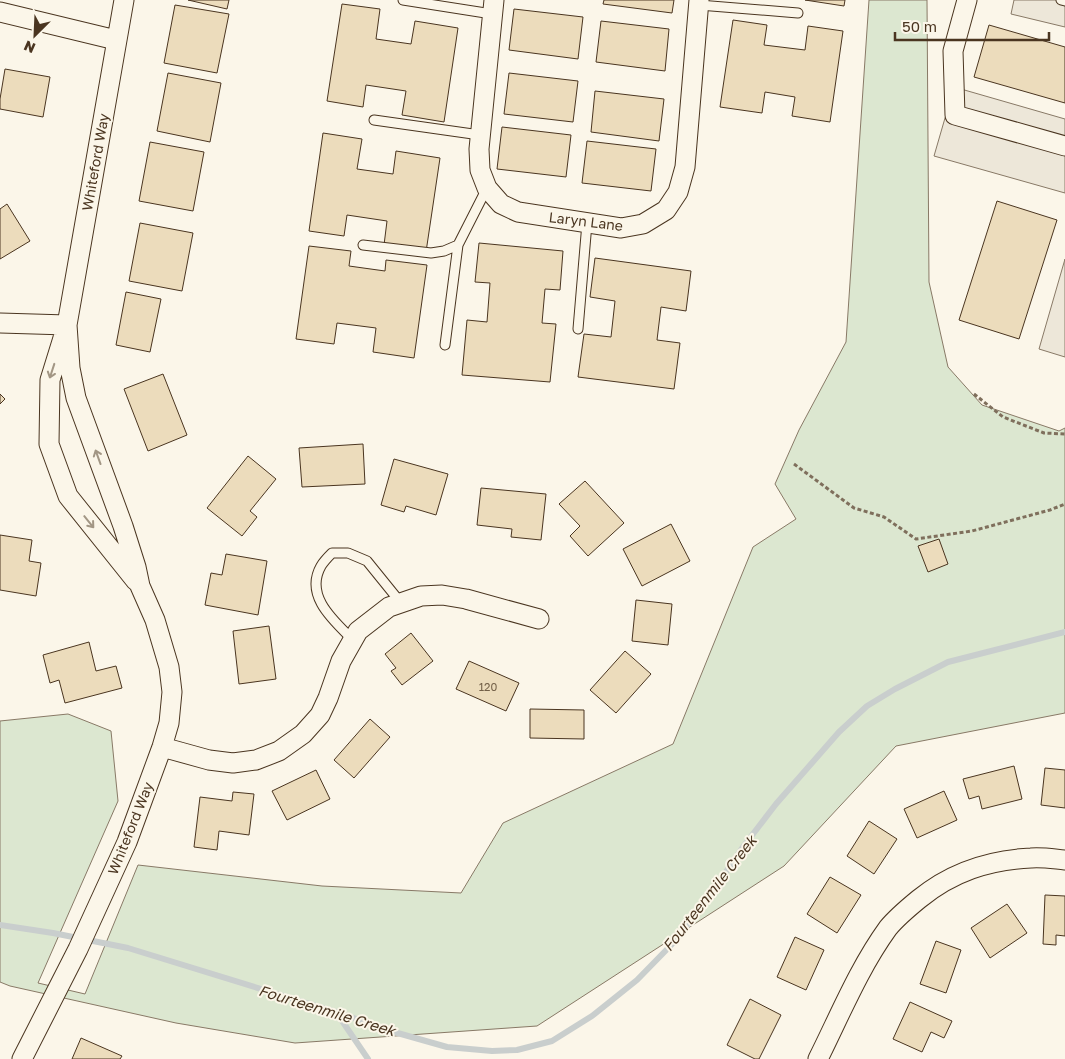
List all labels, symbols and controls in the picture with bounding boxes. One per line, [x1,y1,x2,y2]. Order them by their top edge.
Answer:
north arrow [10,10,60,60]
scale bar [895,10,1049,42]
text: 50 m [902,17,937,35]
text: N [21,37,38,57]
street label: Whiteford Way [78,112,112,212]
street label: Laryn Lane [548,208,624,234]
one-way arrow [47,363,57,379]
one-way arrow [93,450,102,465]
one-way arrow [84,516,95,529]
house number: 120 [479,680,497,693]
street label: Whiteford Way [104,779,156,877]
water label: Fourteenmile Creek [658,830,761,954]
water label: Fourteenmile Creek [257,981,399,1040]

